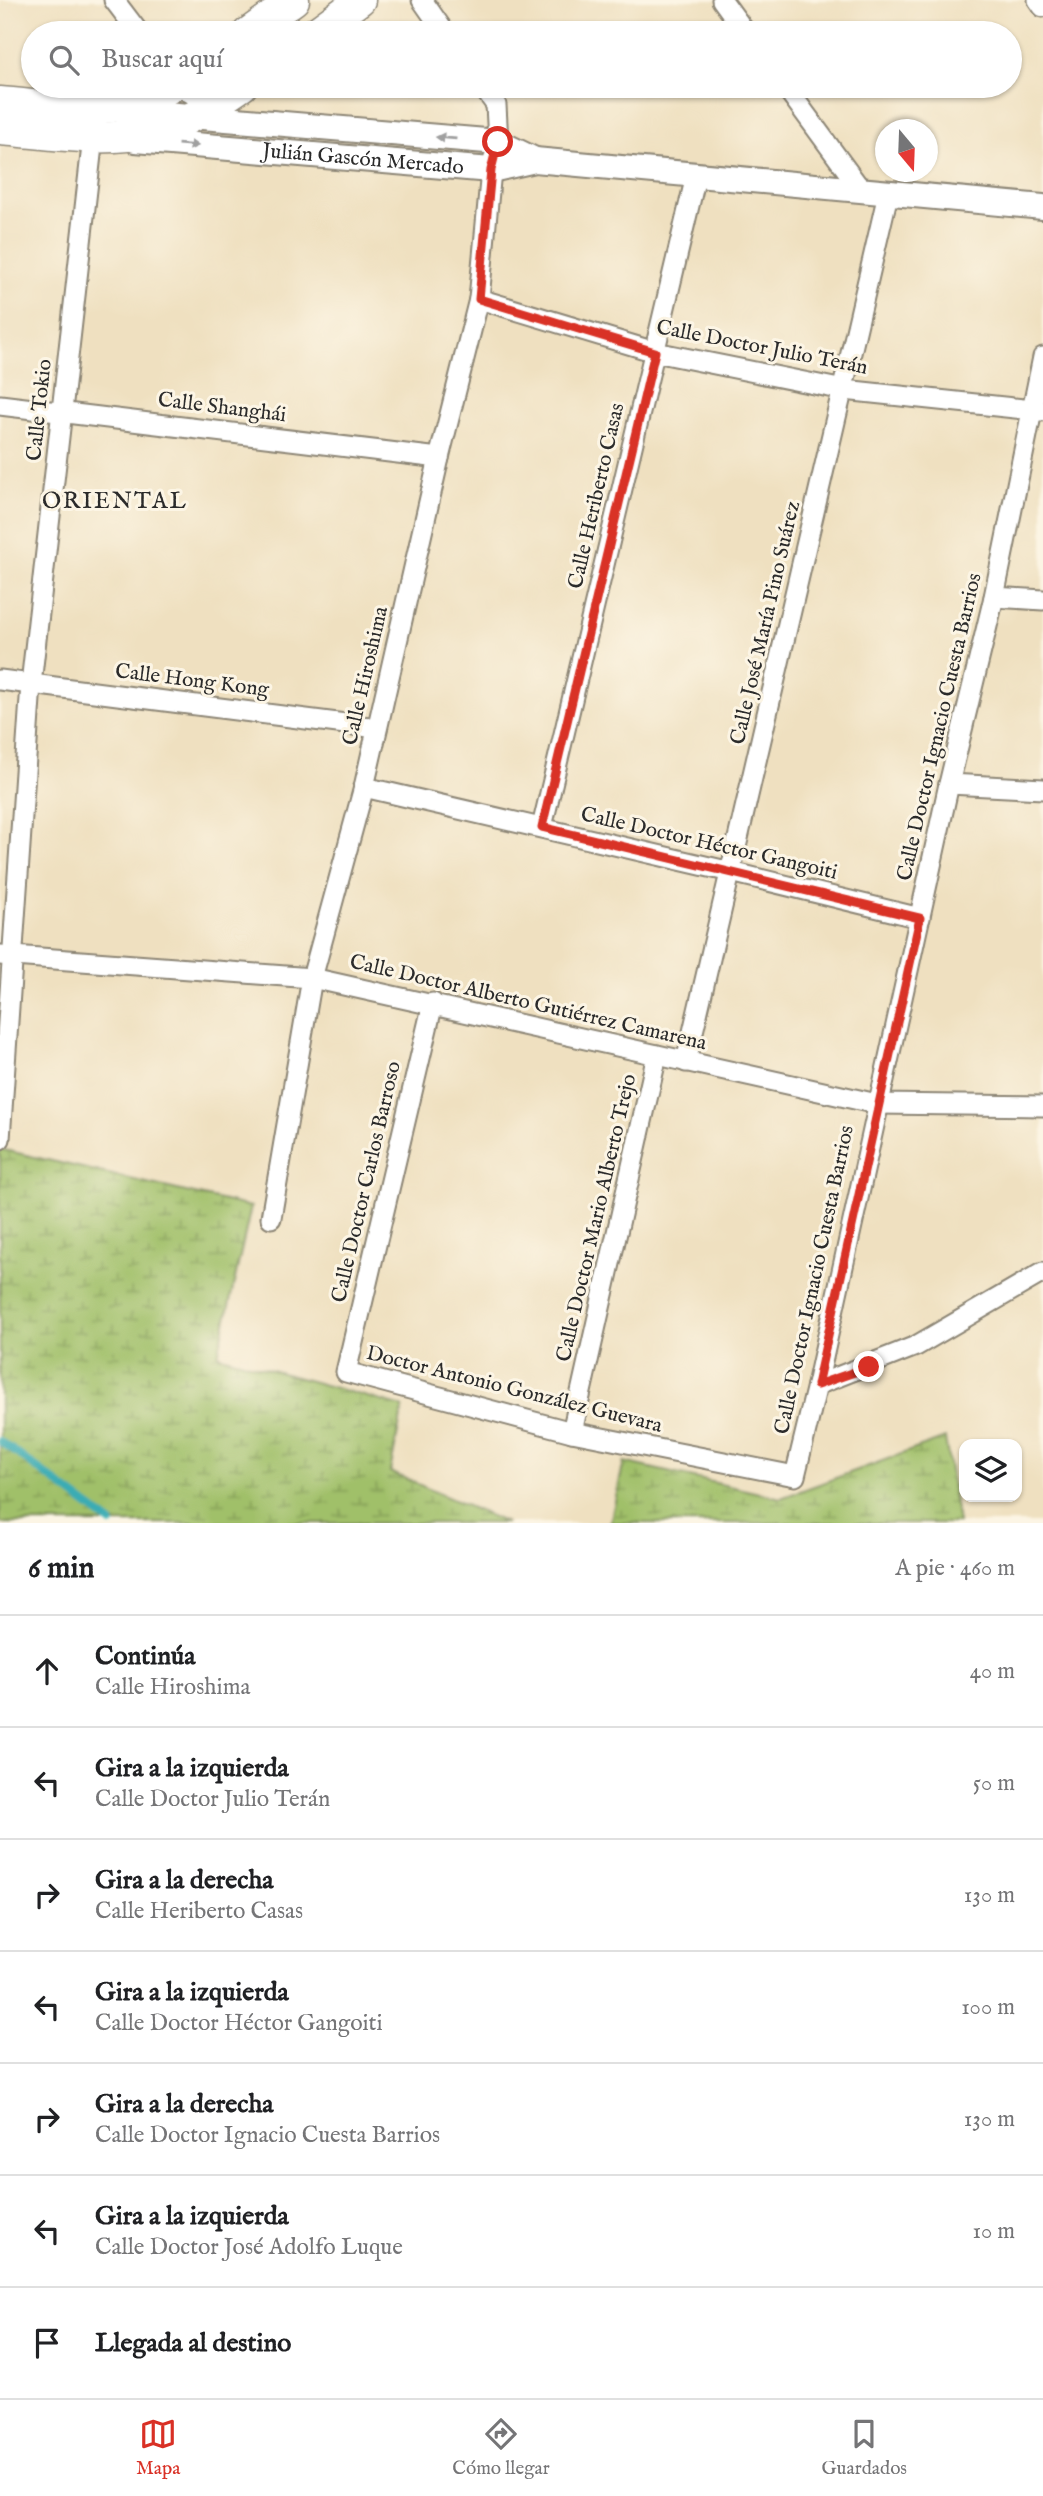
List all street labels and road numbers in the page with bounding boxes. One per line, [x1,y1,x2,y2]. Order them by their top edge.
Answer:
street label: Julián Gascón Mercado [259,137,465,181]
street label: Calle Doctor Julio Terán [654,314,870,382]
street label: Calle Tokio [21,358,59,462]
street label: Calle Shanghái [156,387,288,429]
street label: Calle Heriberto Casas [562,400,632,592]
street label: Calle José María Pino Suárez [725,498,807,747]
street label: Calle Doctor Ignacio Cuesta Barrios [891,570,989,884]
street label: Calle Hiroshima [337,603,395,748]
street label: Calle Hong Kong [114,658,271,704]
street label: Calle Doctor Héctor Gangoiti [578,801,840,887]
street label: Calle Doctor Alberto Gutiérrez Camarena [347,949,710,1057]
street label: Calle Doctor Carlos Barroso [326,1059,408,1305]
street label: Calle Doctor Mario Alberto Trejo [551,1072,643,1364]
street label: Calle Doctor Ignacio Cuesta Barrios [769,1123,861,1437]
street label: Doctor Antonio González Guevara [363,1340,666,1440]

